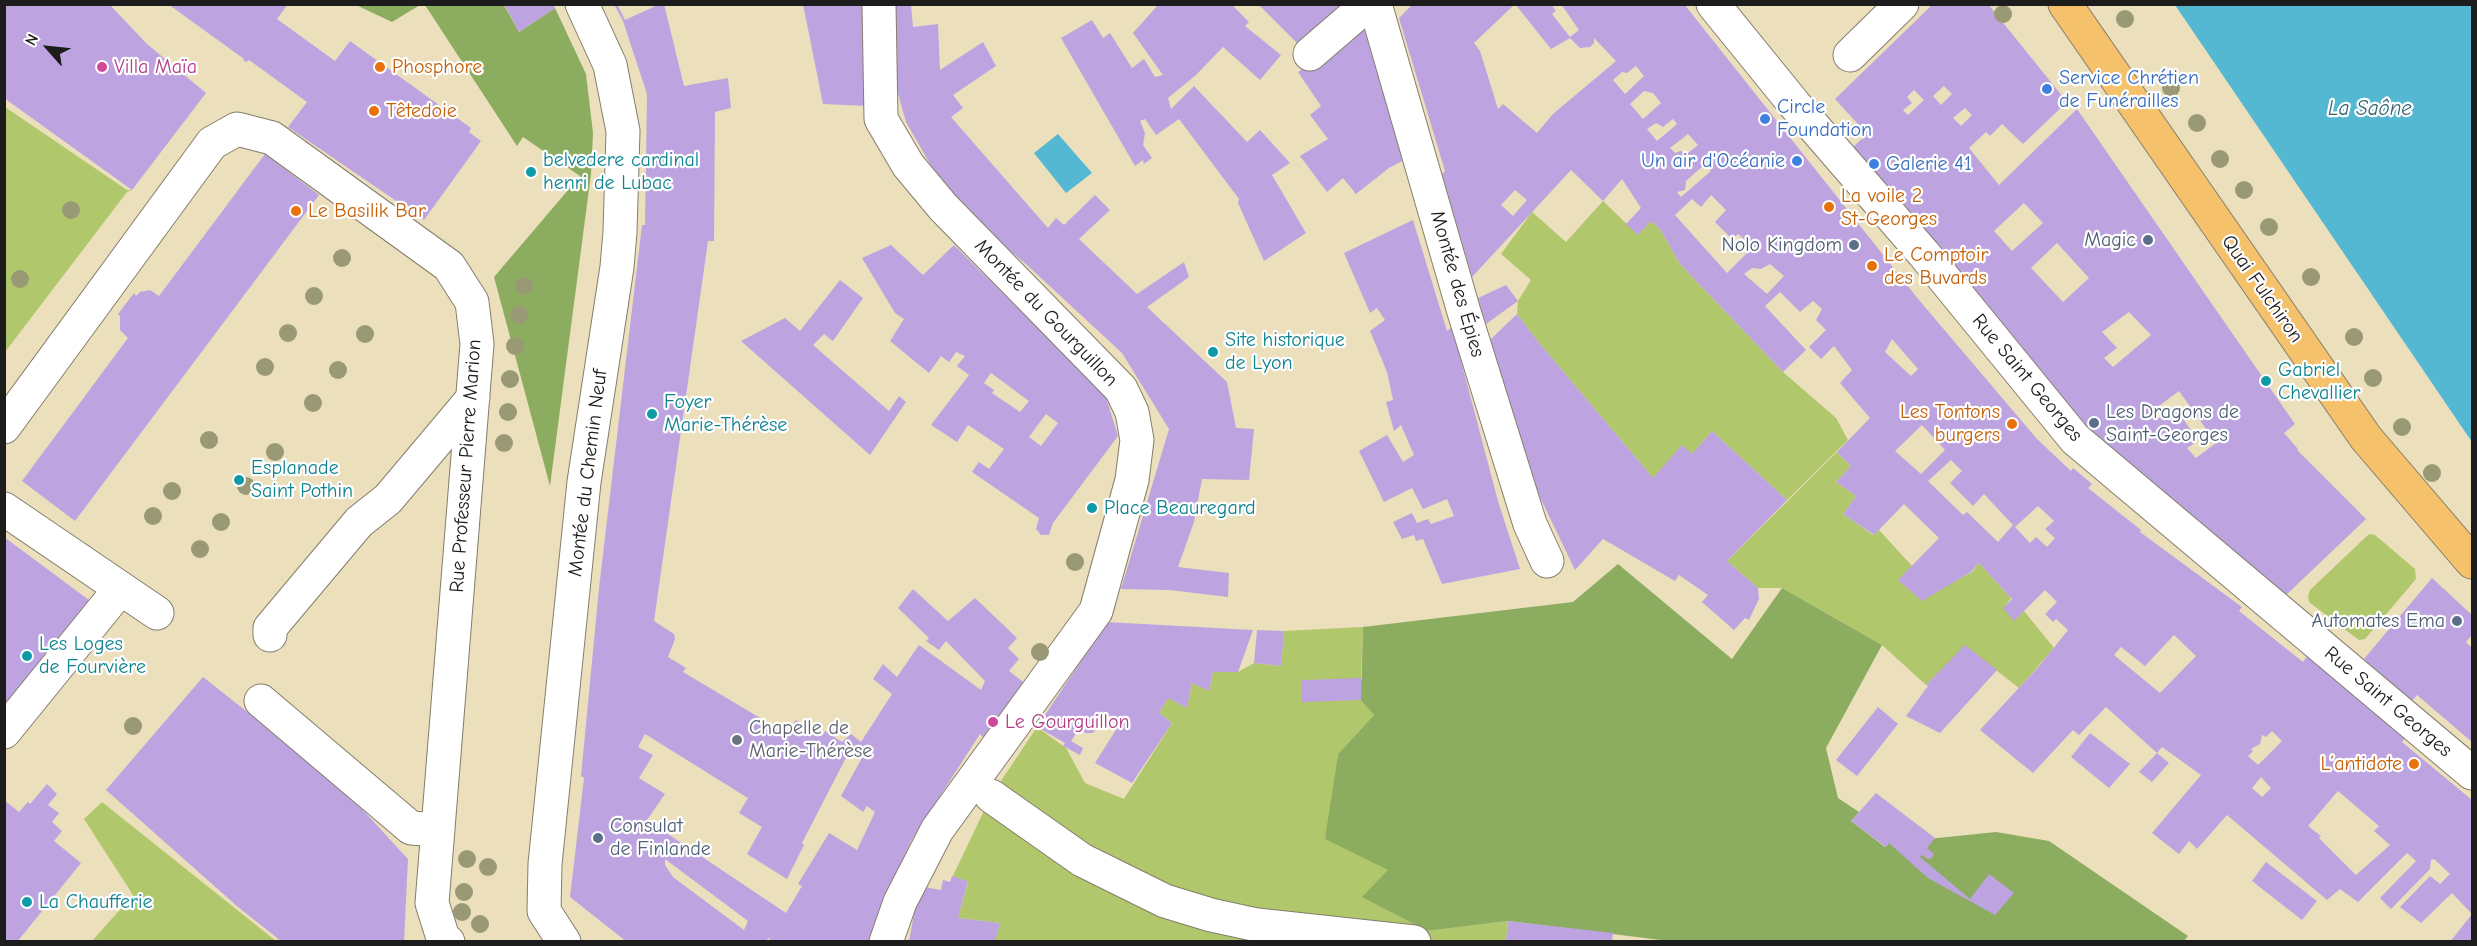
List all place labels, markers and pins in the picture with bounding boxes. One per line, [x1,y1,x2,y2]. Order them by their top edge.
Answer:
place label: Villa Maïa [114,55,197,79]
place label: Phosphore [392,55,482,79]
marker: Villa Maïa [95,60,109,74]
marker: Phosphore [373,60,387,74]
place label: Service Chrétien de Funérailles [2059,66,2199,113]
marker: Service Chrétien de Funérailles [2040,82,2054,96]
place label: Circle Foundation [1777,95,1872,142]
place label: Têtedoie [386,99,457,123]
marker: Têtedoie [367,104,381,118]
marker: Circle Foundation [1758,112,1772,126]
place label: belvedere cardinal henri de Lubac [543,148,699,195]
place label: Un air d'Océanie [1641,149,1785,173]
place label: Galerie 41 [1886,152,1972,176]
marker: Un air d'Océanie [1790,154,1804,168]
marker: Galerie 41 [1867,157,1881,171]
marker: belvedere cardinal henri de Lubac [524,165,538,179]
place label: La voile 2 St-Georges [1841,184,1937,231]
place label: Le Basilik Bar [308,199,426,223]
marker: La voile 2 St-Georges [1822,200,1836,214]
marker: Le Basilik Bar [289,204,303,218]
place label: Magic [2084,228,2136,252]
place label: Nolo Kingdom [1722,233,1842,257]
marker: Magic [2141,233,2155,247]
marker: Nolo Kingdom [1847,238,1861,252]
place label: Le Comptoir des Buvards [1884,243,1988,290]
marker: Le Comptoir des Buvards [1865,259,1879,273]
place label: Site historique de Lyon [1225,328,1345,375]
marker: Site historique de Lyon [1206,345,1220,359]
place label: Gabriel Chevallier [2278,358,2361,405]
marker: Gabriel Chevallier [2259,374,2273,388]
place label: Foyer Marie-Thérèse [664,390,787,437]
place label: Les Tontons burgers [1900,400,2000,447]
place label: Les Dragons de Saint-Georges [2106,400,2239,447]
marker: Foyer Marie-Thérèse [645,407,659,421]
marker: Les Dragons de Saint-Georges [2087,416,2101,430]
marker: Les Tontons burgers [2005,417,2019,431]
place label: Esplanade Saint Pothin [251,456,353,503]
marker: Esplanade Saint Pothin [232,473,246,487]
place label: Place Beauregard [1104,496,1256,520]
marker: Place Beauregard [1085,501,1099,515]
place label: Automates Ema [2312,609,2445,633]
marker: Automates Ema [2450,614,2464,628]
place label: Les Loges de Fourvière [39,632,146,679]
marker: Les Loges de Fourvière [20,649,34,663]
place label: Le Gourguillon [1005,710,1130,734]
marker: Le Gourguillon [986,715,1000,729]
place label: Chapelle de Marie-Thérèse [749,716,872,763]
marker: Chapelle de Marie-Thérèse [730,733,744,747]
place label: L’antidote [2321,752,2402,776]
marker: L’antidote [2407,757,2421,771]
place label: Consulat de Finlande [610,814,711,861]
marker: Consulat de Finlande [591,831,605,845]
place label: La Chaufferie [39,890,153,914]
marker: La Chaufferie [20,895,34,909]

